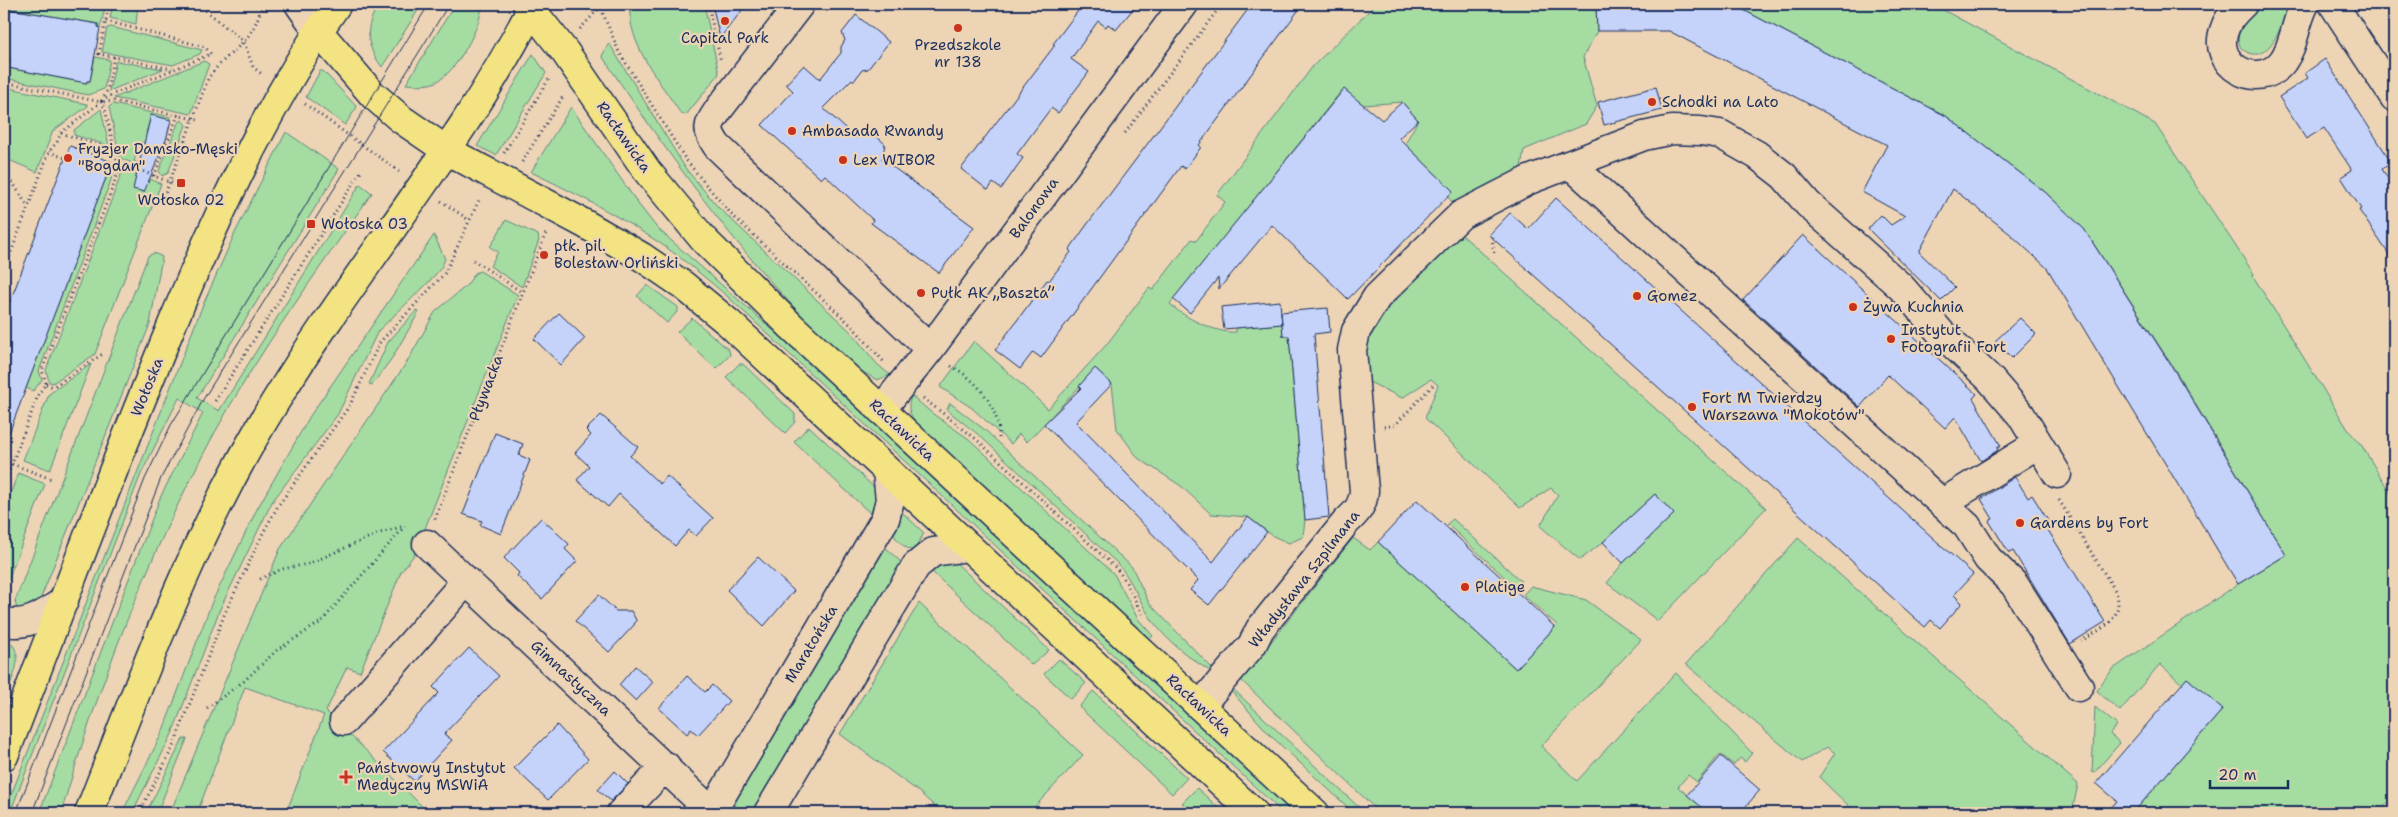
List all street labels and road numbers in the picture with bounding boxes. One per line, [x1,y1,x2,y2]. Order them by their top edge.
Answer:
street label: Racławicka [592,98,656,177]
street label: Balonowa [1005,173,1063,243]
street label: Pływacka [464,351,508,424]
street label: Wołoska [126,354,168,419]
street label: Racławicka [865,395,939,466]
street label: Władysława Szpilmana [1244,505,1365,652]
street label: Maratońska [780,601,842,687]
street label: Gimnastyczna [526,636,616,721]
street label: Racławicka [1162,670,1236,741]

